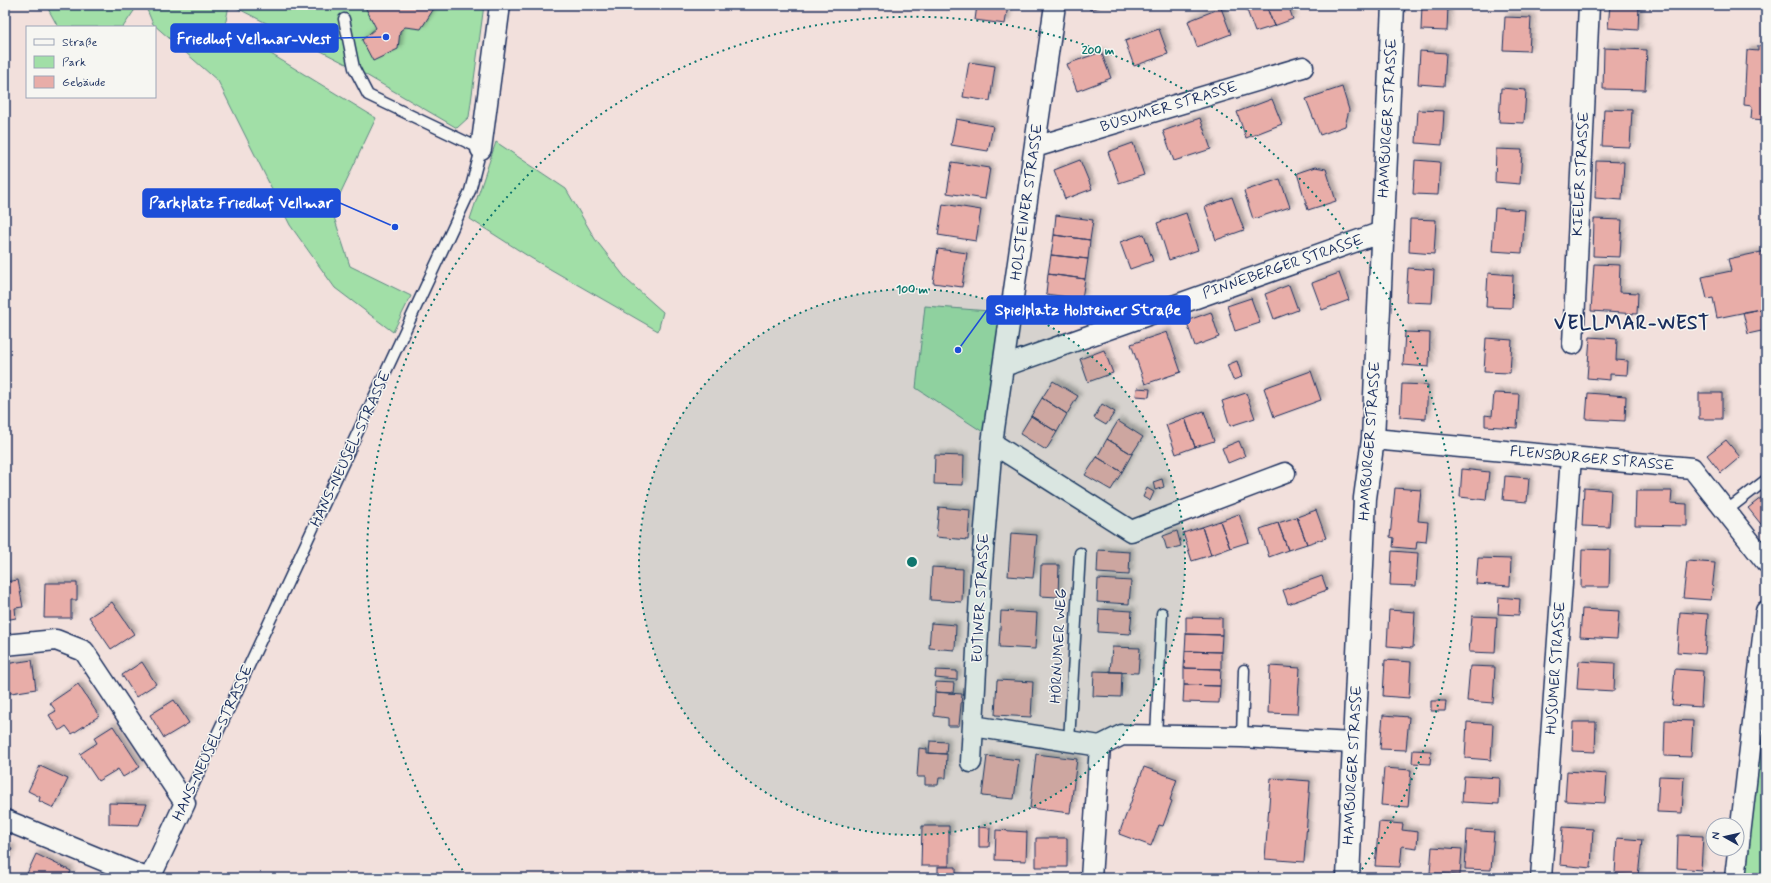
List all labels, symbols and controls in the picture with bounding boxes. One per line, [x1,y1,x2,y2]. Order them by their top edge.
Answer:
callout: Friedhof Vellmar-West [171,24,338,52]
legend [26,26,156,98]
text: Friedhof Vellmar-West [177,29,332,50]
text: Straße [62,35,97,51]
street label: HAMBURGER STRASSE [1374,37,1402,198]
text: 200 m [1082,43,1115,59]
text: Park [62,55,86,71]
text: Gebäude [62,75,105,91]
street label: BÜSUMER STRASSE [1098,77,1240,137]
street label: KIELER STRASSE [1568,111,1594,237]
street label: HOLSTEINER STRASSE [1006,122,1048,282]
callout: Parkplatz Friedhof Vellmar [143,189,340,217]
text: Parkplatz Friedhof Vellmar [149,193,334,214]
street label: PINNEBERGER STRASSE [1200,230,1366,304]
text: 100 m [896,282,929,298]
callout: Spielplatz Holsteiner Straße [987,296,1190,324]
text: Spielplatz Holsteiner Straße [995,300,1181,321]
district label: VELLMAR-WEST [1554,311,1710,336]
street label: HAMBURGER STRASSE [1354,360,1386,521]
street label: HANS-NEUSEL-STRASSE [306,367,396,530]
street label: FLENSBURGER STRASSE [1509,442,1675,476]
street label: EUTINER STRASSE [968,532,994,663]
centre of rings [905,555,919,569]
street label: HÖRNUMER WEG [1046,588,1072,704]
street label: HUSUMER STRASSE [1541,600,1571,735]
street label: HANS-NEUSEL-STRASSE [168,661,258,824]
street label: HAMBURGER STRASSE [1339,684,1367,845]
north arrow [1705,817,1745,857]
text: N [1709,831,1724,840]

